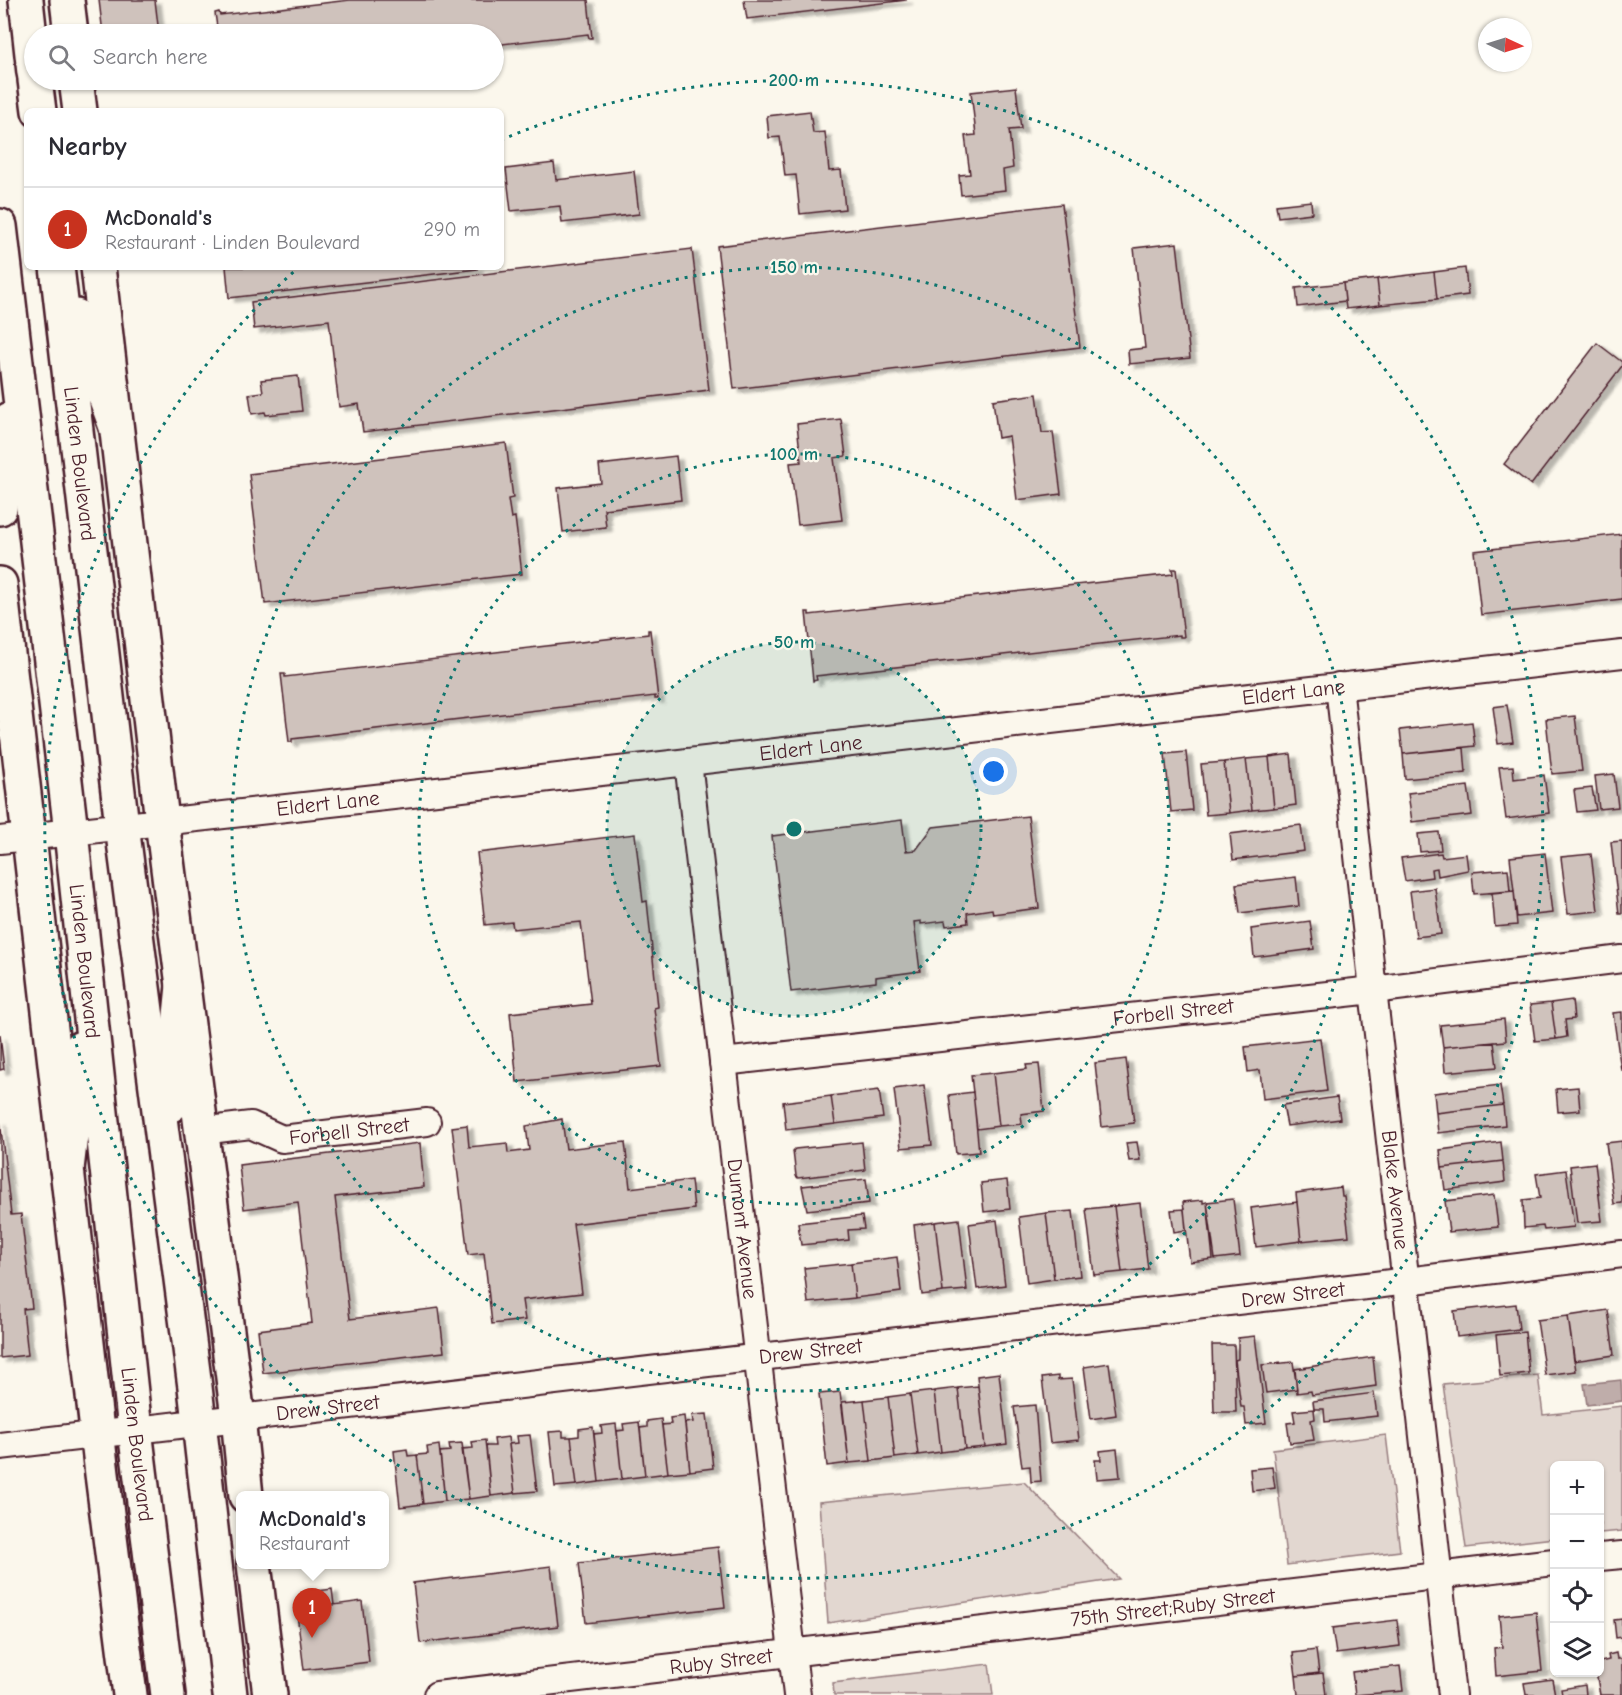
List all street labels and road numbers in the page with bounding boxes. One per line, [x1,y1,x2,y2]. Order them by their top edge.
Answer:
street label: Linden Boulevard [59,385,101,542]
street label: Eldert Lane [1241,674,1346,710]
street label: Eldert Lane [758,730,864,766]
street label: Eldert Lane [275,786,381,821]
street label: Linden Boulevard [65,883,105,1040]
street label: Forbell Street [1112,993,1236,1031]
street label: Forbell Street [288,1112,412,1150]
street label: Blake Avenue [1377,1129,1414,1251]
street label: Dumont Avenue [722,1157,763,1300]
street label: Drew Street [1240,1277,1347,1313]
street label: Drew Street [757,1333,864,1369]
street label: Linden Boulevard [116,1366,158,1523]
street label: Drew Street [275,1390,382,1426]
street label: 75th Street;Ruby Street [1069,1583,1277,1631]
street label: Ruby Street [668,1643,775,1679]

